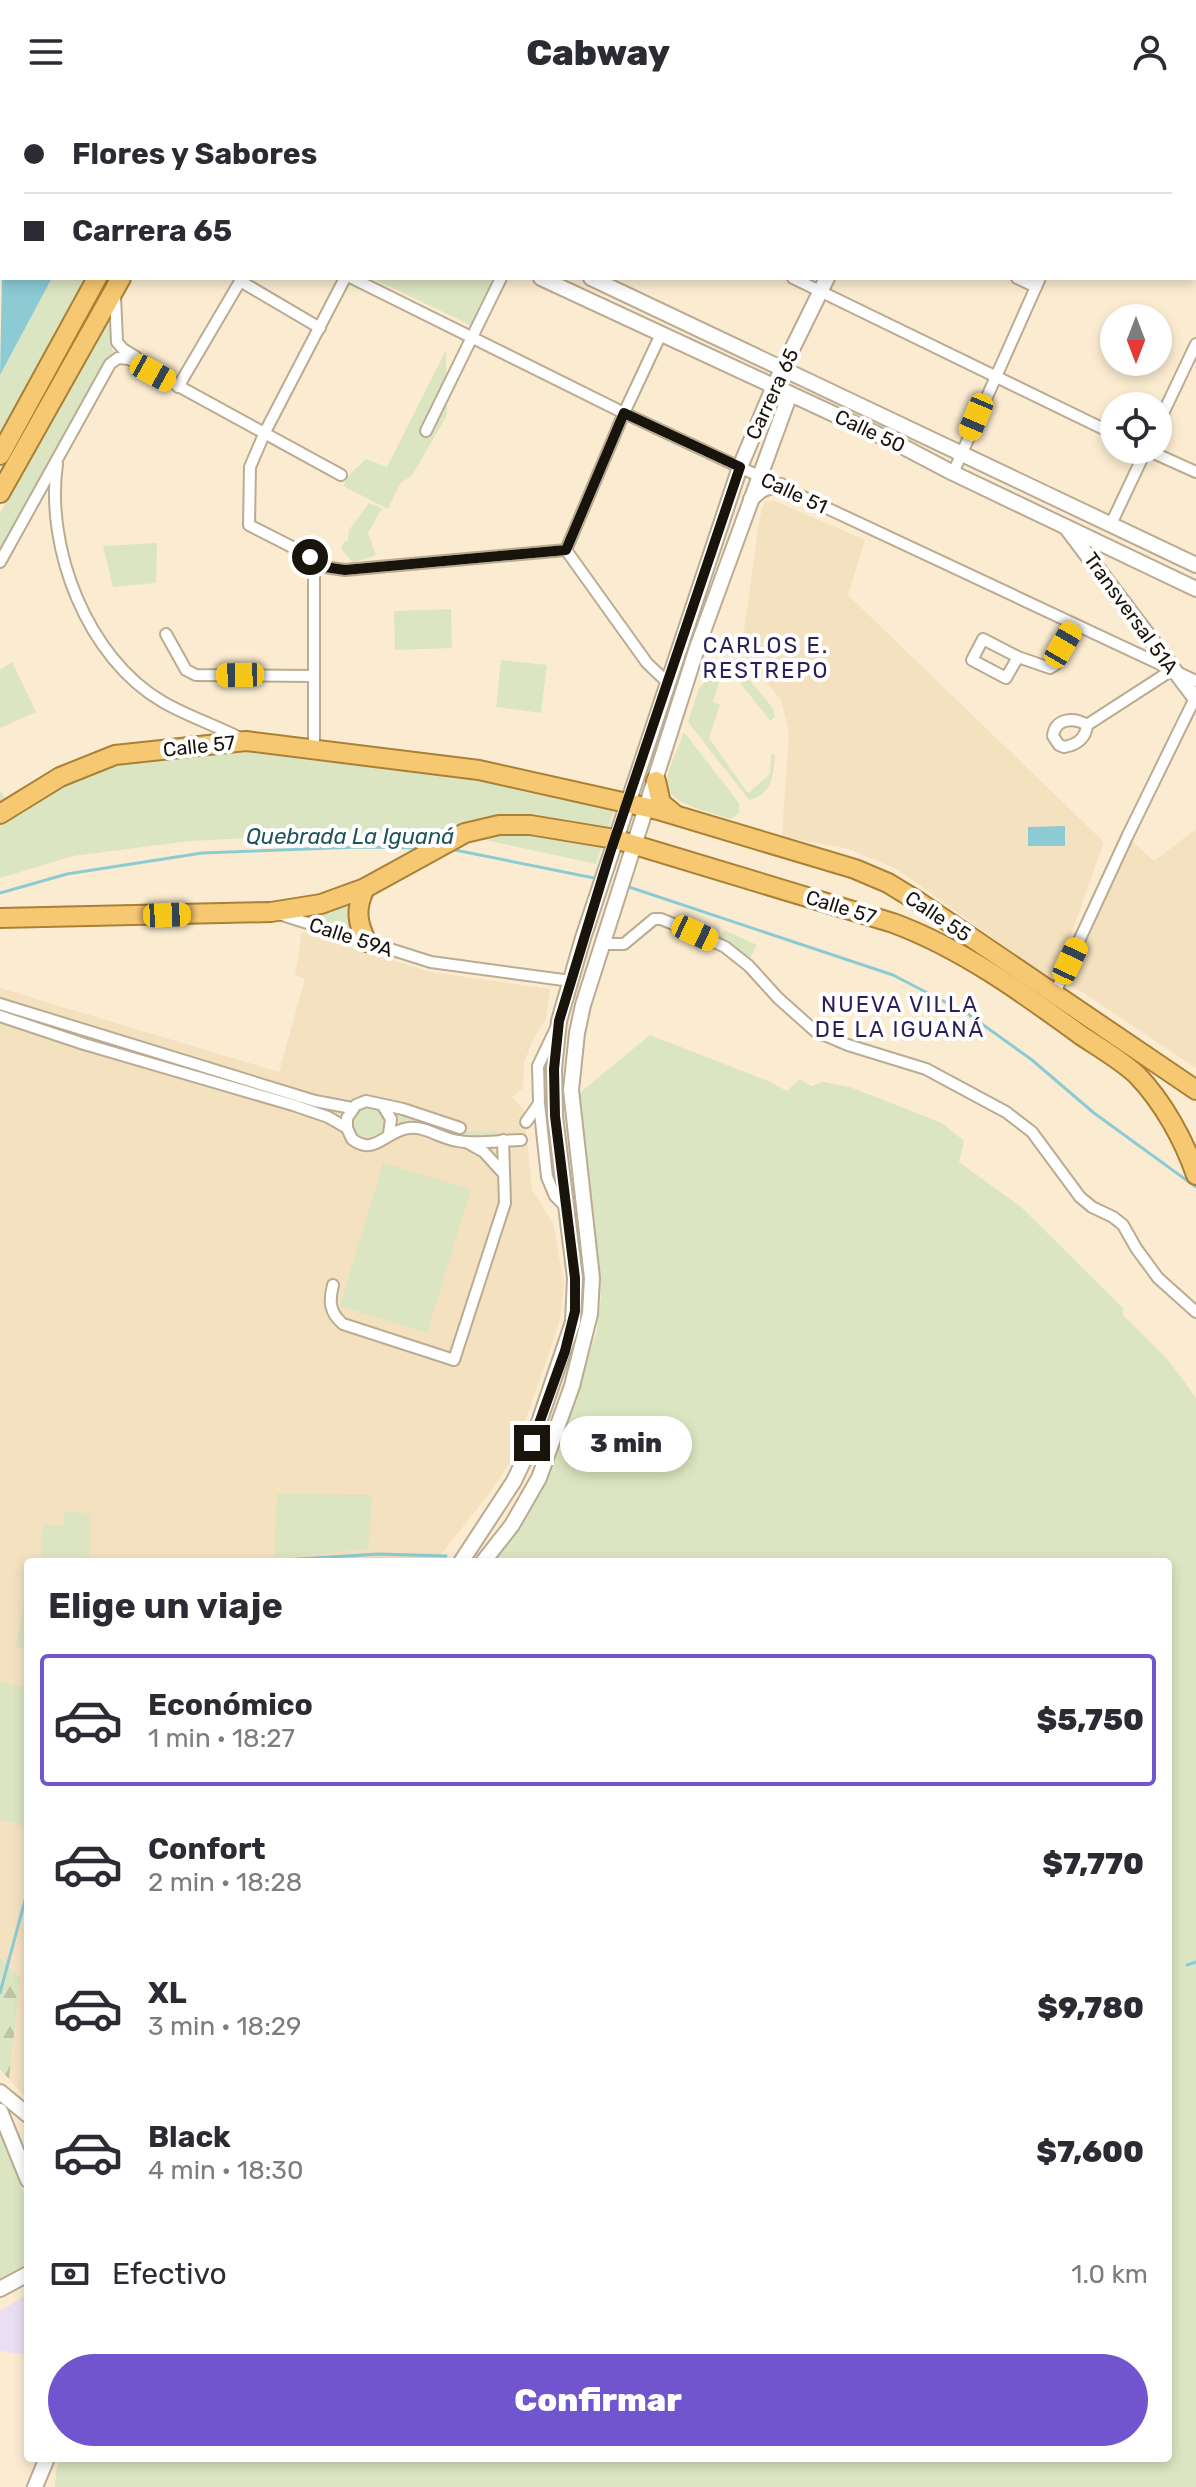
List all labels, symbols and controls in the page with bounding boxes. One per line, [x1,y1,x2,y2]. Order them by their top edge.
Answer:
icon: menu [24,30,68,74]
icon: person [1128,30,1172,74]
text: Cabway [526,31,670,74]
text: Flores y Sabores [72,136,317,172]
text: Carrera 65 [72,213,232,249]
north arrow [1100,304,1172,376]
map controls [1100,304,1172,464]
street label: Carrera 65 [740,345,804,443]
car [126,351,180,395]
car [956,390,996,444]
button: locate [1100,392,1172,464]
street label: Calle 50 [831,404,909,458]
street label: Calle 51 [757,467,831,519]
route start [292,539,328,575]
street label: Transversal 51A [1079,548,1183,678]
car [1041,618,1085,672]
district label: CARLOS E. RESTREPO [703,632,829,684]
car [216,663,264,687]
street label: Calle 57 [162,730,236,762]
water label: Quebrada La Iguaná [246,823,454,850]
street label: Calle 57 [803,885,879,929]
street label: Calle 55 [901,885,975,947]
car [143,902,191,928]
street label: Calle 59A [306,912,396,962]
car [668,912,722,954]
car [1049,934,1091,988]
district label: NUEVA VILLA DE LA IGUANÁ [815,991,985,1043]
callout: 3 min [560,1415,692,1471]
route end [514,1425,550,1461]
text: 3 min [590,1428,662,1459]
text: Elige un viaje [48,1584,283,1627]
icon: car [52,1684,124,1756]
text: Económico [148,1687,313,1723]
text: $5,750 [1037,1702,1144,1738]
text: 1 min · 18:27 [148,1723,295,1754]
icon: car [52,1828,124,1900]
text: Confort [148,1831,266,1867]
text: $7,770 [1042,1846,1144,1882]
text: 2 min · 18:28 [148,1867,302,1898]
icon: car [52,1972,124,2044]
text: XL [148,1975,187,2011]
text: $9,780 [1037,1990,1144,2026]
text: 3 min · 18:29 [148,2011,301,2042]
icon: car [52,2116,124,2188]
text: Black [148,2119,231,2155]
text: $7,600 [1036,2134,1144,2170]
text: 4 min · 18:30 [148,2155,303,2186]
icon: cash [48,2252,92,2296]
text: Efectivo [112,2256,227,2292]
text: 1.0 km [1071,2259,1148,2290]
button: Confirmar [48,2354,1148,2446]

